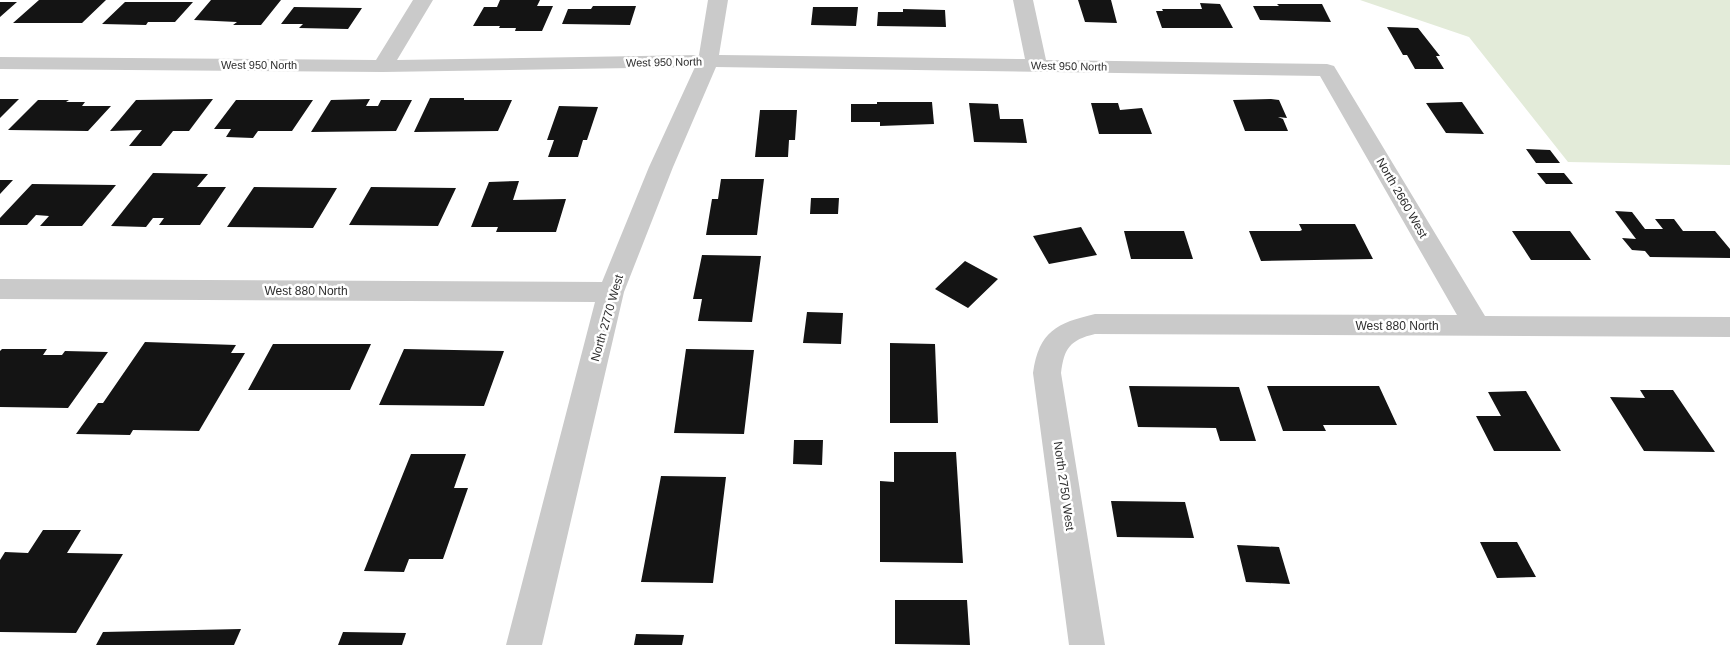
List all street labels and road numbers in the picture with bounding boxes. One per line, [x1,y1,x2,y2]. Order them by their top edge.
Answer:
street label: West 950 North [626,55,702,69]
street label: West 950 North [221,59,297,71]
street label: West 950 North [1031,59,1107,73]
street label: North 2660 West [1373,156,1431,241]
street label: North 2770 West [588,272,626,363]
street label: West 880 North [264,284,348,298]
street label: West 880 North [1355,319,1439,333]
street label: North 2750 West [1051,441,1077,532]

